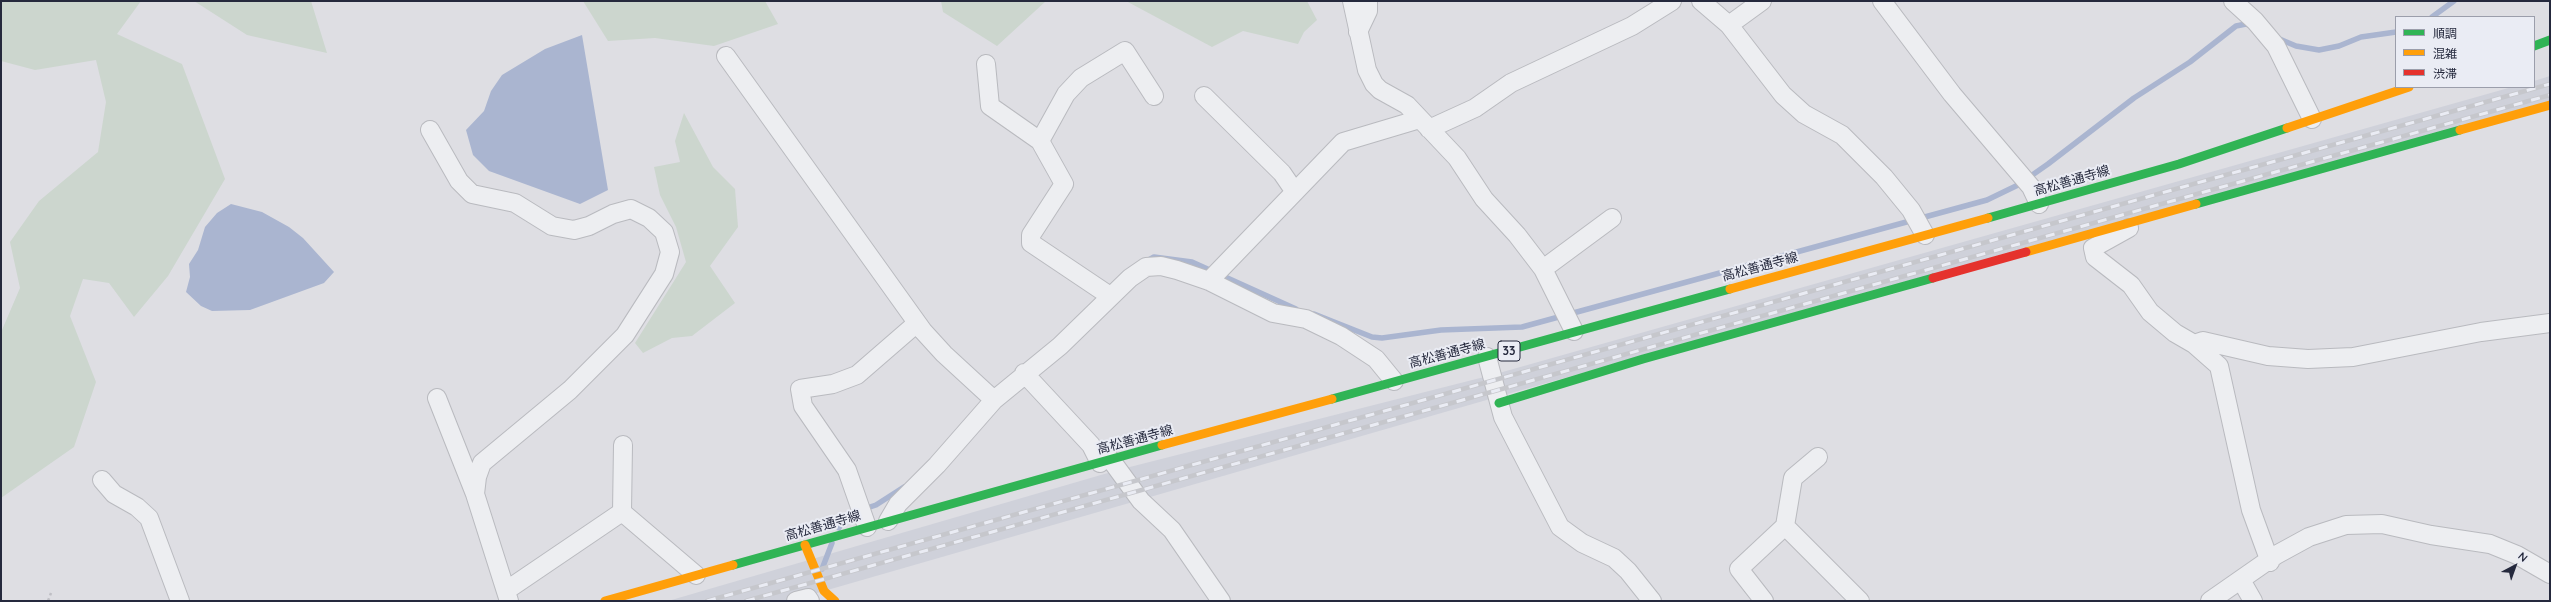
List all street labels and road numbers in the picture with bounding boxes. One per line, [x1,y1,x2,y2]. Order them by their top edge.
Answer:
street label: 高松善通寺線 [2032,163,2112,199]
street label: 高松善通寺線 [1720,249,1800,285]
street label: 高松善通寺線 [1407,336,1487,372]
road number: 33 [1498,341,1520,361]
street label: 高松善通寺線 [1095,422,1175,458]
street label: 高松善通寺線 [783,508,863,544]

